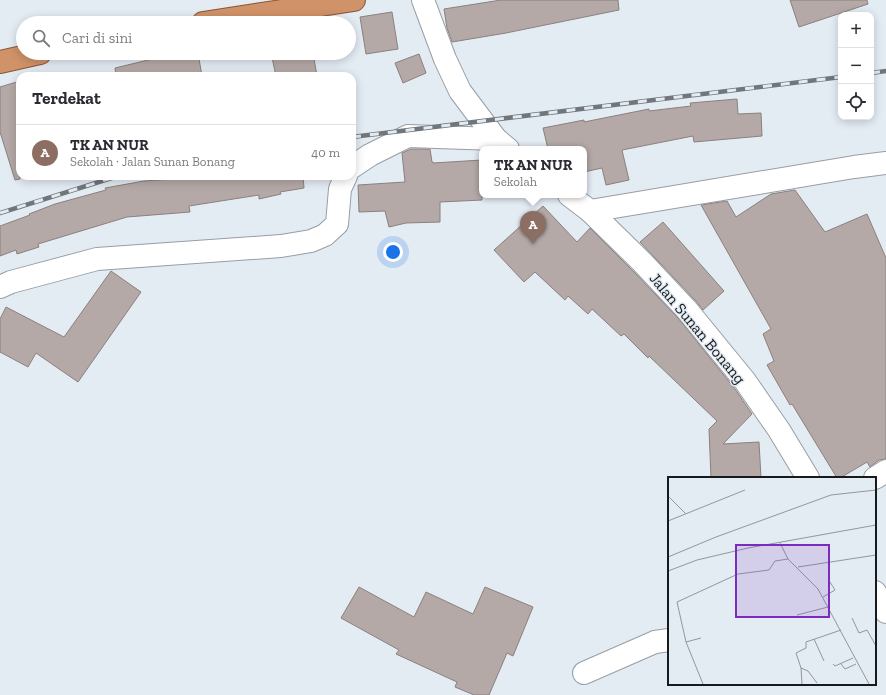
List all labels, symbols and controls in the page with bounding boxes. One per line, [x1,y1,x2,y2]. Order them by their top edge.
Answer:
map controls [838,12,874,120]
button: + [838,12,874,48]
search box [16,16,356,60]
icon: search [30,27,52,49]
text: Cari di sini [62,29,132,47]
button: − [838,48,874,84]
button: locate [838,84,874,120]
text: Terdekat [32,88,101,108]
text: TK AN NUR [70,136,149,154]
text: A [41,145,49,160]
text: 40 m [311,145,340,160]
popup [479,146,587,198]
text: Sekolah · Jalan Sunan Bonang [70,154,235,169]
text: TK AN NUR [494,156,572,174]
text: Sekolah [494,174,537,189]
pin: A [520,211,546,244]
your location [383,242,403,262]
street label: Jalan Sunan Bonang [646,269,750,388]
inset map [668,477,876,685]

